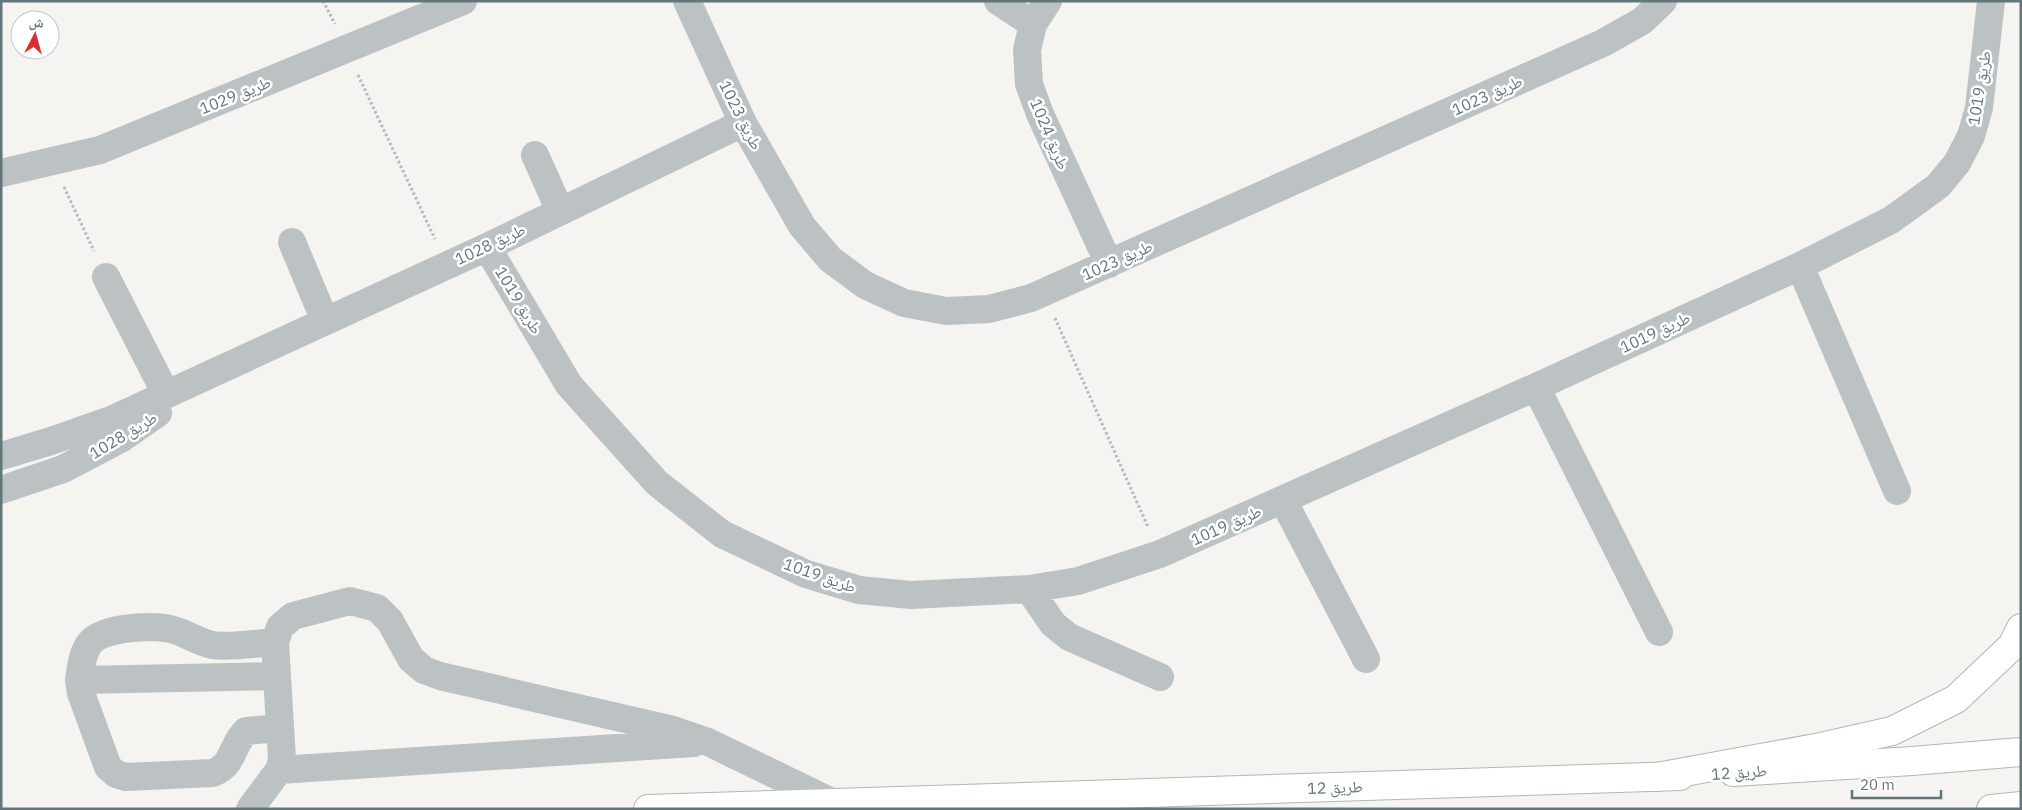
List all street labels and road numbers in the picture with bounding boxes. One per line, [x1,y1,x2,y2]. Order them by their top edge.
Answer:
street label: طريق 1019 [1963,49,1996,127]
street label: طريق 1023 [1449,71,1526,120]
street label: طريق 1029 [196,72,274,119]
street label: طريق 1023 [714,77,767,153]
street label: طريق 1024 [1025,96,1074,173]
street label: طريق 1028 [452,219,529,270]
street label: طريق 1023 [1079,236,1156,285]
street label: طريق 1019 [490,263,547,338]
street label: طريق 1019 [1617,307,1694,358]
street label: طريق 1028 [86,407,161,464]
street label: طريق 1019 [1188,501,1265,550]
street label: طريق 1019 [781,553,859,598]
street label: طريق 12 [1710,760,1768,785]
street label: طريق 12 [1307,776,1363,799]

